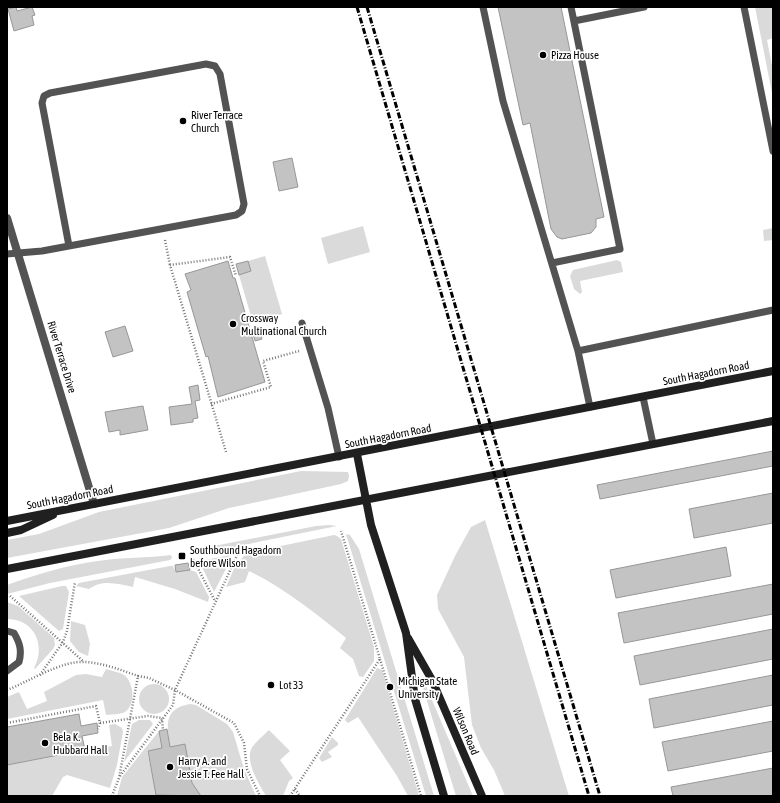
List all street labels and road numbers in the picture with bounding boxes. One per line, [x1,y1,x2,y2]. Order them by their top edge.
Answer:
street label: River Terrace Drive [45,320,79,394]
street label: South Hagadorn Road [662,359,750,387]
street label: South Hagadorn Road [344,422,432,450]
street label: South Hagadorn Road [26,483,114,511]
street label: Wilson Road [451,705,481,757]

